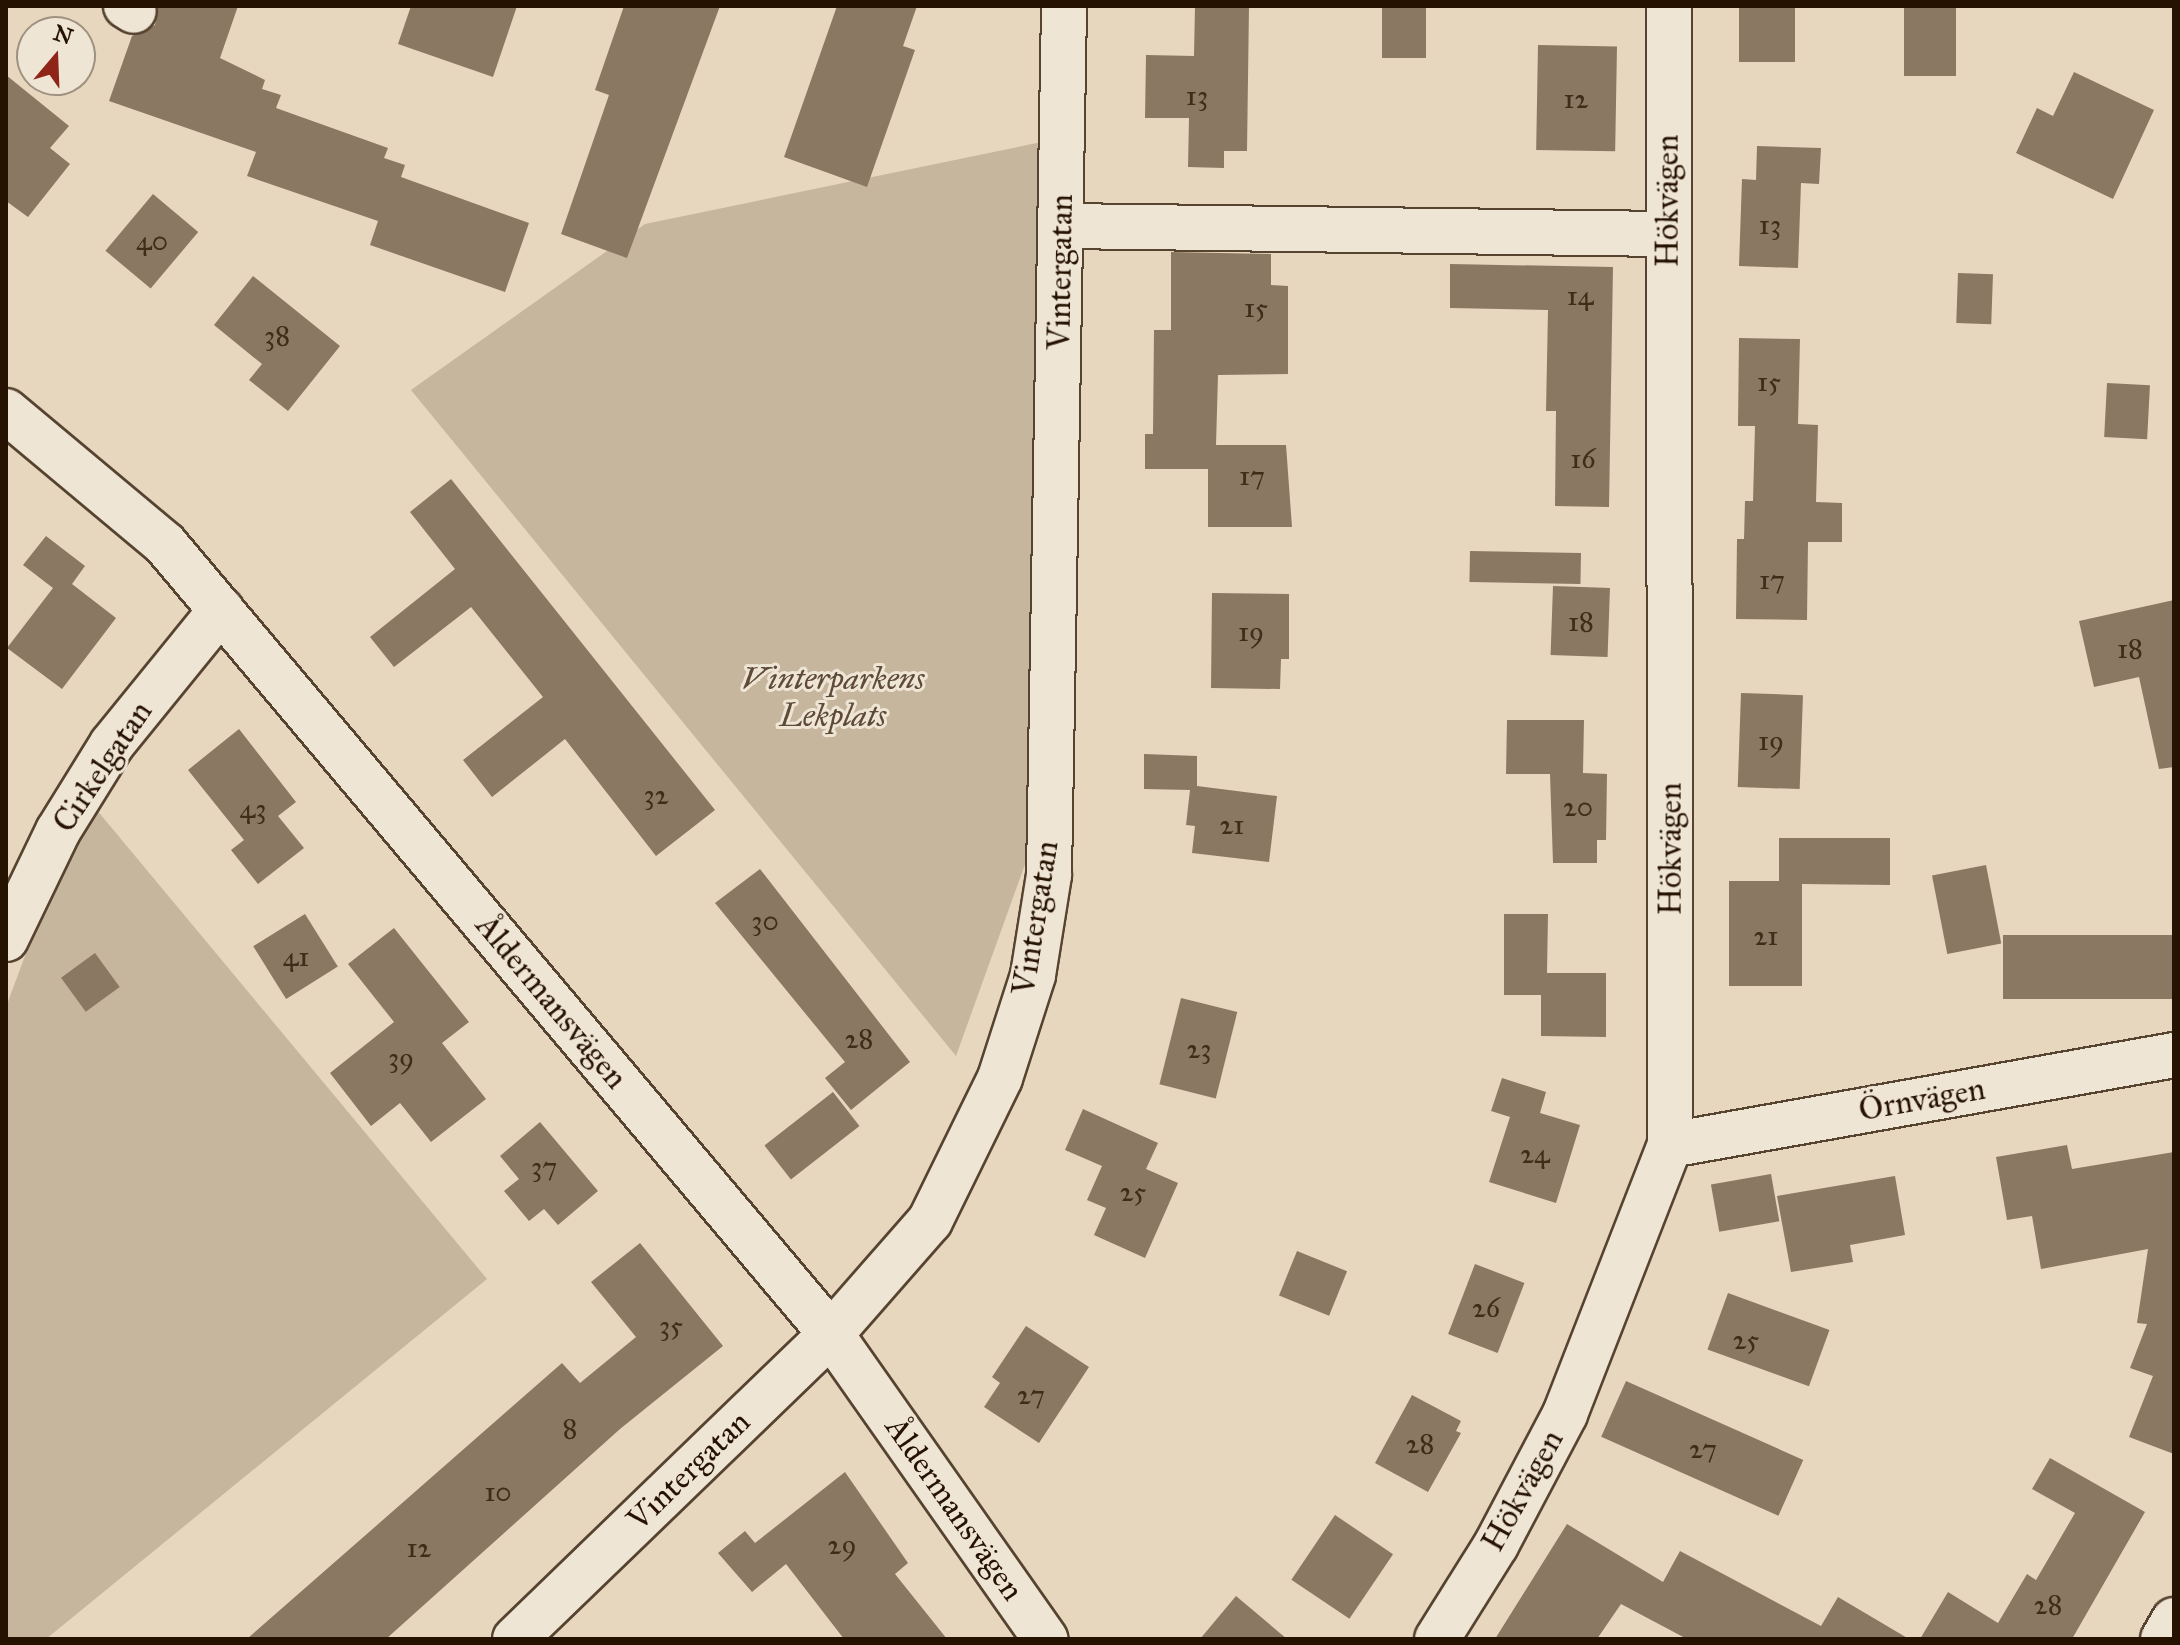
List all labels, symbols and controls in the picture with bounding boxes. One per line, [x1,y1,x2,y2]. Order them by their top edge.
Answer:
north arrow [16,16,96,96]
text: N [50,19,77,51]
house number: 13 [1186,79,1208,113]
house number: 12 [1564,82,1588,116]
street label: Hökvägen [1649,135,1687,267]
street label: Vintergatan [1040,194,1082,350]
house number: 13 [1759,208,1781,242]
house number: 40 [136,224,168,258]
house number: 14 [1567,279,1593,313]
house number: 15 [1244,291,1268,325]
house number: 38 [264,319,290,353]
house number: 15 [1757,365,1781,399]
house number: 16 [1570,442,1596,476]
house number: 17 [1239,459,1265,493]
house number: 17 [1759,563,1785,597]
house number: 18 [1568,605,1594,639]
house number: 19 [1238,615,1264,649]
house number: 18 [2117,632,2143,666]
park label: Vinterparkens Lekplats [742,661,924,736]
street label: Cirkelgatan [45,694,161,840]
house number: 19 [1758,724,1784,758]
house number: 32 [643,778,669,812]
street label: Hökvägen [1652,783,1690,915]
house number: 20 [1563,790,1593,824]
house number: 43 [240,792,266,826]
house number: 21 [1220,808,1244,842]
street label: Vintergatan [1005,838,1067,998]
house number: 30 [751,904,779,938]
street label: Åldermansvägen [467,907,635,1097]
house number: 21 [1754,919,1778,953]
house number: 41 [283,940,309,974]
house number: 28 [845,1022,873,1056]
house number: 23 [1186,1032,1212,1066]
house number: 39 [388,1041,414,1075]
street label: Örnvägen [1856,1070,1988,1130]
house number: 24 [1520,1137,1550,1171]
house number: 37 [531,1150,557,1184]
house number: 25 [1120,1175,1146,1209]
house number: 26 [1472,1291,1500,1325]
house number: 35 [659,1309,683,1343]
house number: 25 [1733,1323,1759,1357]
house number: 27 [1017,1378,1045,1412]
street label: Vintergatan [620,1403,758,1539]
street label: Åldermansvägen [877,1410,1031,1608]
house number: 8 [563,1412,577,1446]
street label: Hökvägen [1474,1424,1572,1558]
house number: 28 [1406,1427,1434,1461]
house number: 27 [1689,1432,1717,1466]
house number: 10 [484,1475,512,1509]
house number: 29 [828,1528,856,1562]
house number: 12 [407,1531,431,1565]
house number: 28 [2034,1588,2062,1622]

